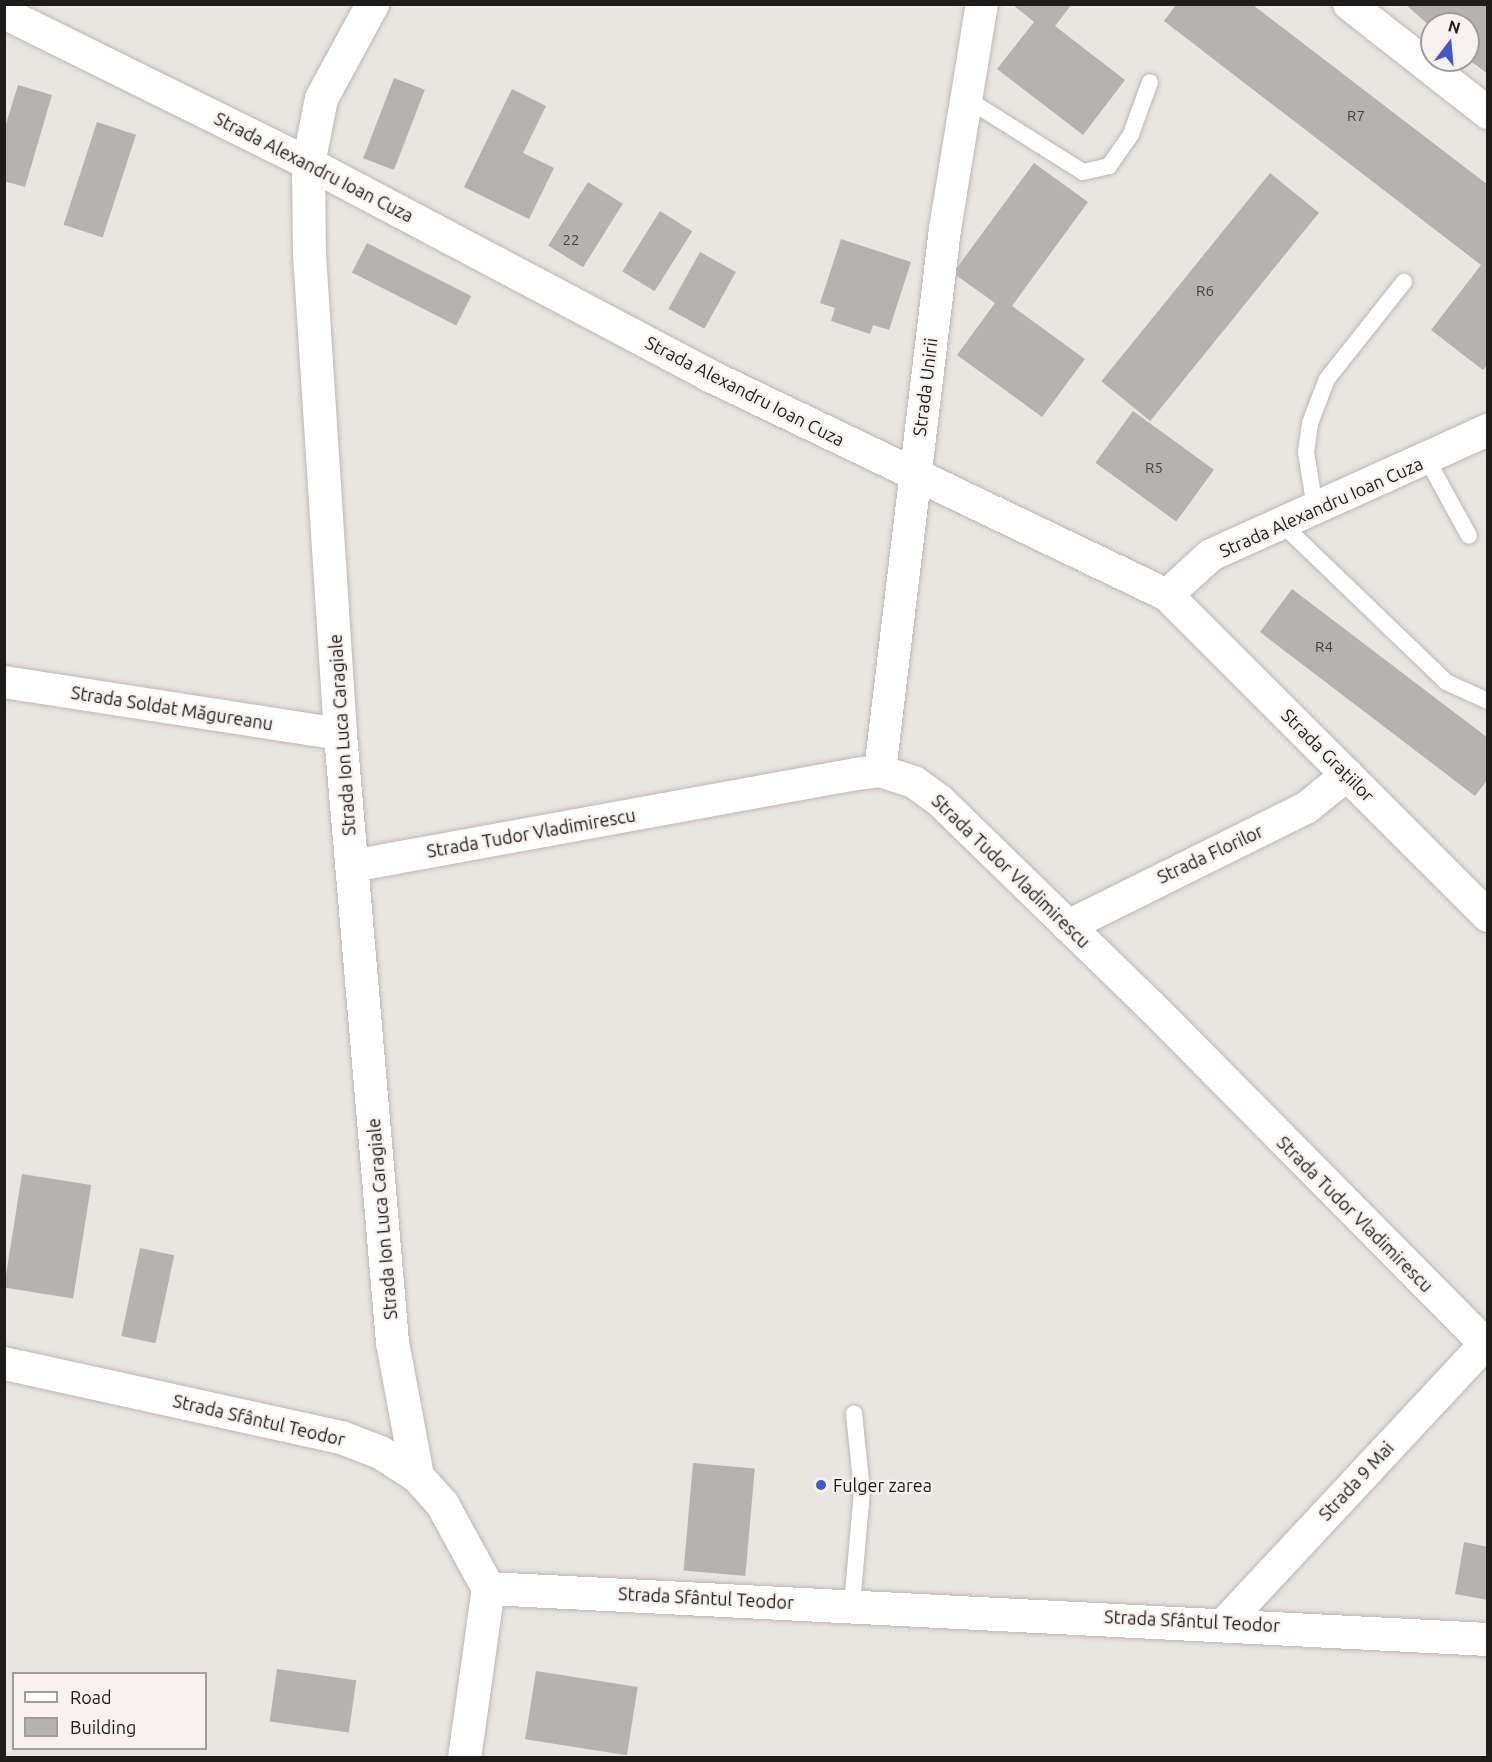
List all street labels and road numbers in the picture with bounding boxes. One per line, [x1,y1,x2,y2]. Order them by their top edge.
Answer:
street label: Strada Alexandru Ioan Cuza [211,107,417,227]
street label: Strada Alexandru Ioan Cuza [642,331,848,451]
street label: Strada Unirii [908,337,942,437]
street label: Strada Alexandru Ioan Cuza [1216,452,1426,562]
street label: Strada Ion Luca Caragiale [324,633,360,837]
street label: Strada Soldat Măgureanu [69,681,275,735]
street label: Strada Grațiilor [1277,704,1379,806]
street label: Strada Tudor Vladimirescu [927,790,1095,952]
street label: Strada Tudor Vladimirescu [425,804,637,862]
street label: Strada Florilor [1154,820,1266,888]
street label: Strada Ion Luca Caragiale [362,1117,402,1321]
street label: Strada Tudor Vladimirescu [1273,1132,1437,1296]
street label: Strada Sfântul Teodor [171,1390,347,1450]
street label: Strada 9 Mai [1314,1437,1398,1525]
street label: Strada Sfântul Teodor [618,1583,794,1613]
street label: Strada Sfântul Teodor [1104,1606,1280,1636]

